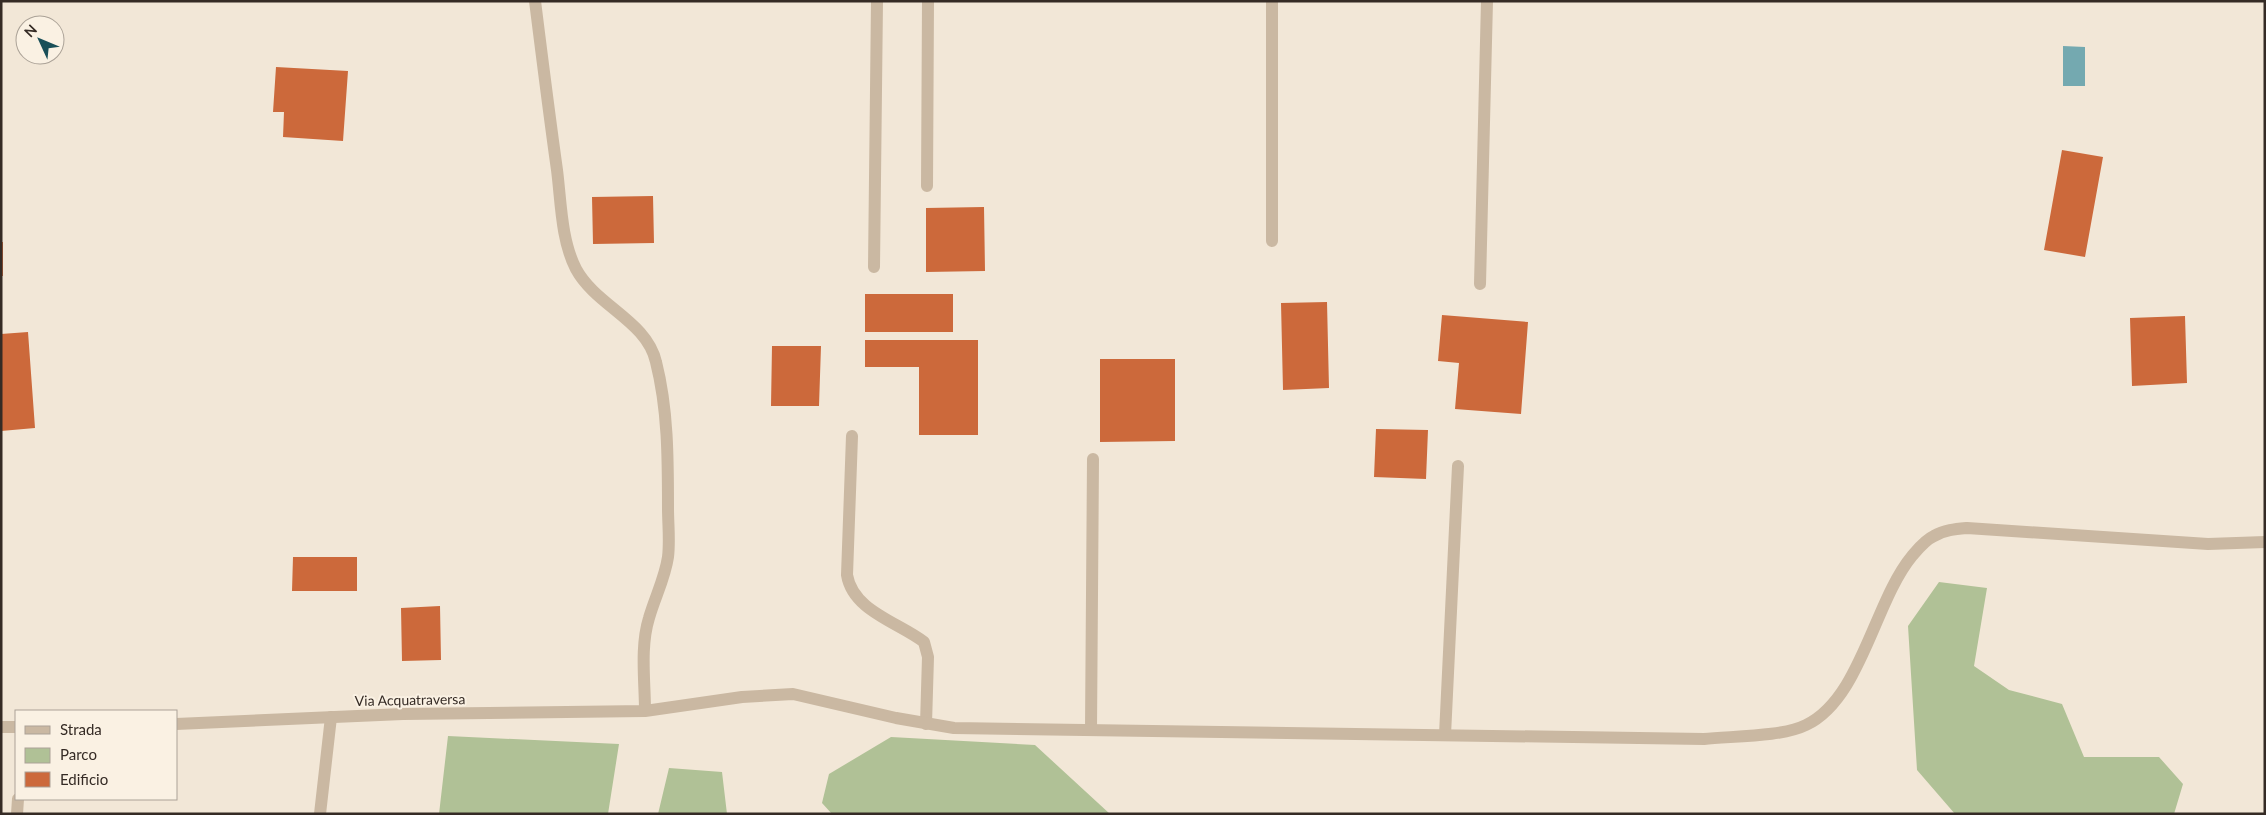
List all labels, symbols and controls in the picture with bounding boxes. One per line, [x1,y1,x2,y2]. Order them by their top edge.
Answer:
north arrow [15,15,65,65]
text: N [20,21,40,40]
street label: Via Acquatraversa [355,690,465,709]
legend [15,710,178,800]
text: Strada [60,720,102,738]
text: Parco [60,745,97,763]
text: Edificio [60,770,108,788]

